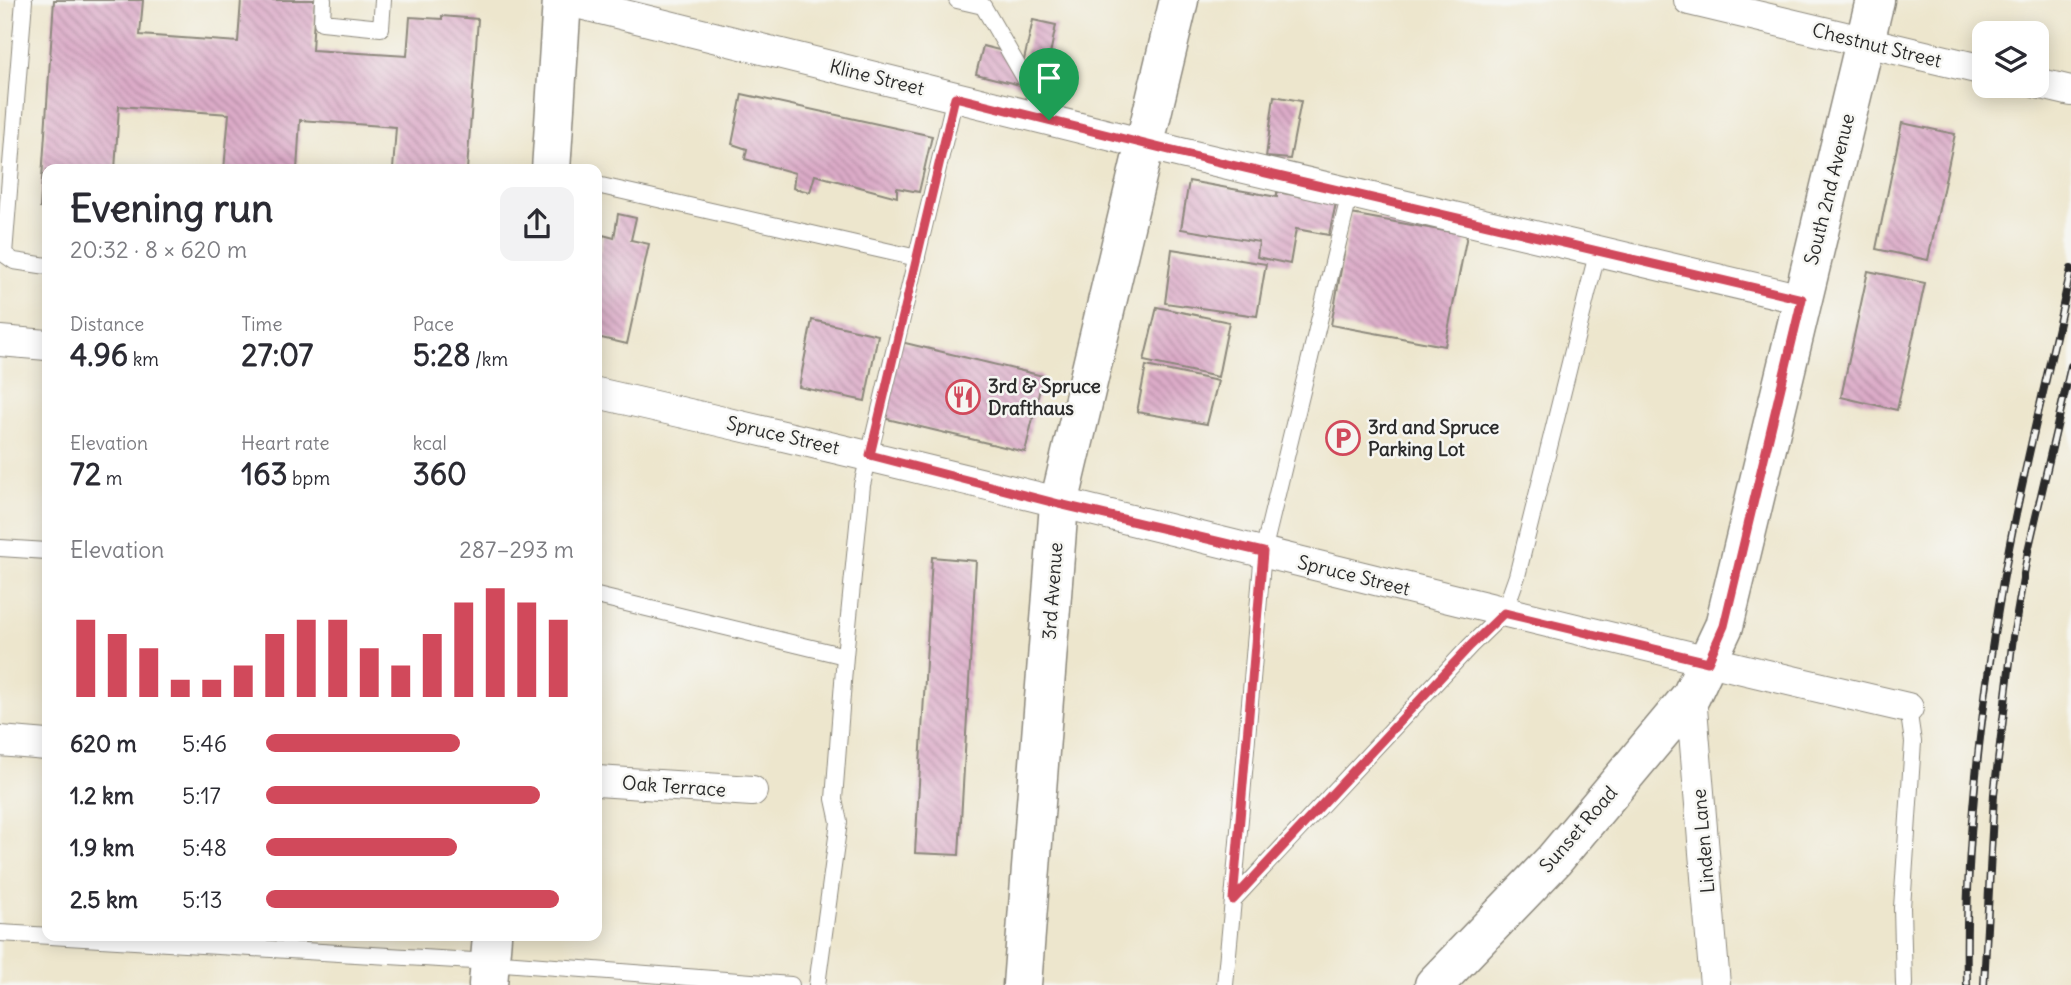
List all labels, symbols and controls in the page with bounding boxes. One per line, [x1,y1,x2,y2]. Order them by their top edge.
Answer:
street label: Chestnut Street [1810,17,1944,73]
map controls [1972,21,2049,98]
button: layers [1972,21,2049,98]
pin [1019,48,1079,120]
street label: Kline Street [827,54,927,100]
icon: arrive [1030,59,1068,97]
street label: South 2nd Avenue [1799,111,1859,267]
text: Evening run [70,185,273,232]
button: share [500,187,574,261]
text: 20:32 · 8 × 620 m [70,235,247,264]
text: Distance [70,312,144,336]
text: Time [241,312,282,336]
text: Pace [413,312,454,336]
text: 4.96 [70,336,128,374]
text: 27:07 [241,336,313,374]
text: 5:28 [413,336,470,374]
text: km [128,347,159,371]
text: /km [470,347,508,371]
place label: 3rd & Spruce Drafthaus [988,374,1101,420]
restaurant icon: 3rd & Spruce Drafthaus [944,378,982,416]
street label: Spruce Street [724,410,842,460]
place label: 3rd and Spruce Parking Lot [1368,415,1499,461]
parking icon: 3rd and Spruce Parking Lot [1324,419,1362,457]
text: Elevation [70,431,148,455]
text: Heart rate [241,431,329,455]
text: kcal [413,431,447,455]
text: 72 [70,455,101,493]
text: 163 [241,455,288,493]
text: 360 [413,455,467,493]
text: m [101,466,122,490]
text: bpm [288,466,330,490]
text: Elevation [70,535,164,564]
text: 287–293 m [459,535,574,564]
street label: 3rd Avenue [1037,541,1067,641]
street label: Spruce Street [1295,549,1413,601]
text: 620 m [70,729,137,758]
text: 5:46 [182,729,227,758]
street label: Oak Terrace [621,770,727,802]
text: 1.2 km [70,781,134,810]
text: 5:17 [182,781,221,810]
street label: Sunset Road [1534,781,1622,877]
street label: Linden Lane [1686,788,1720,894]
text: 1.9 km [70,833,135,862]
text: 5:48 [182,833,227,862]
text: 2.5 km [70,885,138,914]
text: 5:13 [182,885,223,914]

